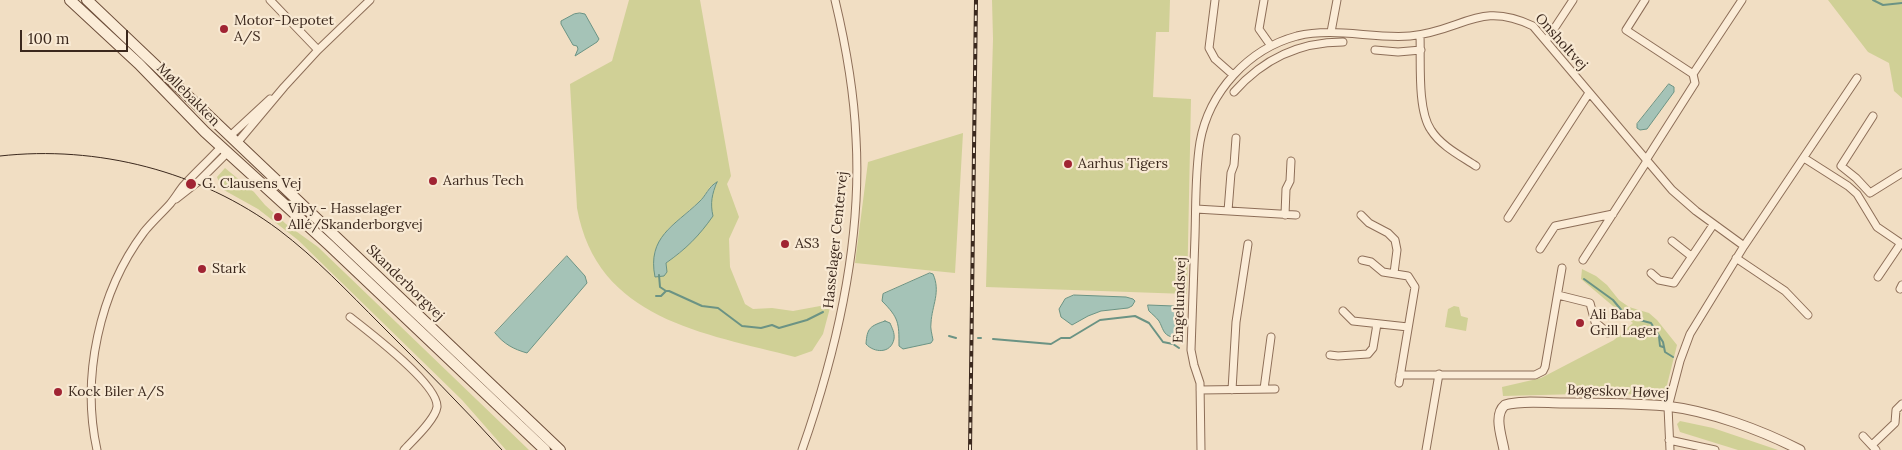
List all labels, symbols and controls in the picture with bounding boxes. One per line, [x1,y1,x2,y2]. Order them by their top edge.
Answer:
street label: Onsholtvej [1531,10,1591,74]
place label: Motor-Depotet A/S [234,13,334,46]
scale bar [22,20,130,52]
marker: Motor-Depotet A/S [218,23,230,35]
text: 100 m [28,29,69,48]
street label: Møllebakken [153,60,223,130]
place label: Aarhus Tigers [1078,156,1168,172]
marker: Aarhus Tigers [1062,158,1074,170]
street label: Hasselager Centervej [820,171,852,309]
place label: Aarhus Tech [443,173,524,189]
marker: Aarhus Tech [427,175,439,187]
place label: G. Clausens Vej [202,176,301,192]
marker: G. Clausens Vej [184,177,198,191]
place label: Viby - Hasselager Allé/Skanderborgvej [288,201,423,233]
marker: Viby - Hasselager Allé/Skanderborgvej [272,211,284,223]
place label: AS3 [795,236,819,252]
marker: AS3 [779,238,791,250]
street label: Skanderborgvej [363,242,447,324]
street label: Engelundsvej [1170,257,1190,343]
place label: Stark [212,261,246,277]
marker: Stark [196,263,208,275]
place label: Ali Baba Grill Lager [1590,307,1659,340]
marker: Ali Baba Grill Lager [1574,317,1586,329]
street label: Bøgeskov Høvej [1567,382,1669,402]
place label: Kock Biler A/S [68,384,164,400]
marker: Kock Biler A/S [52,386,64,398]

